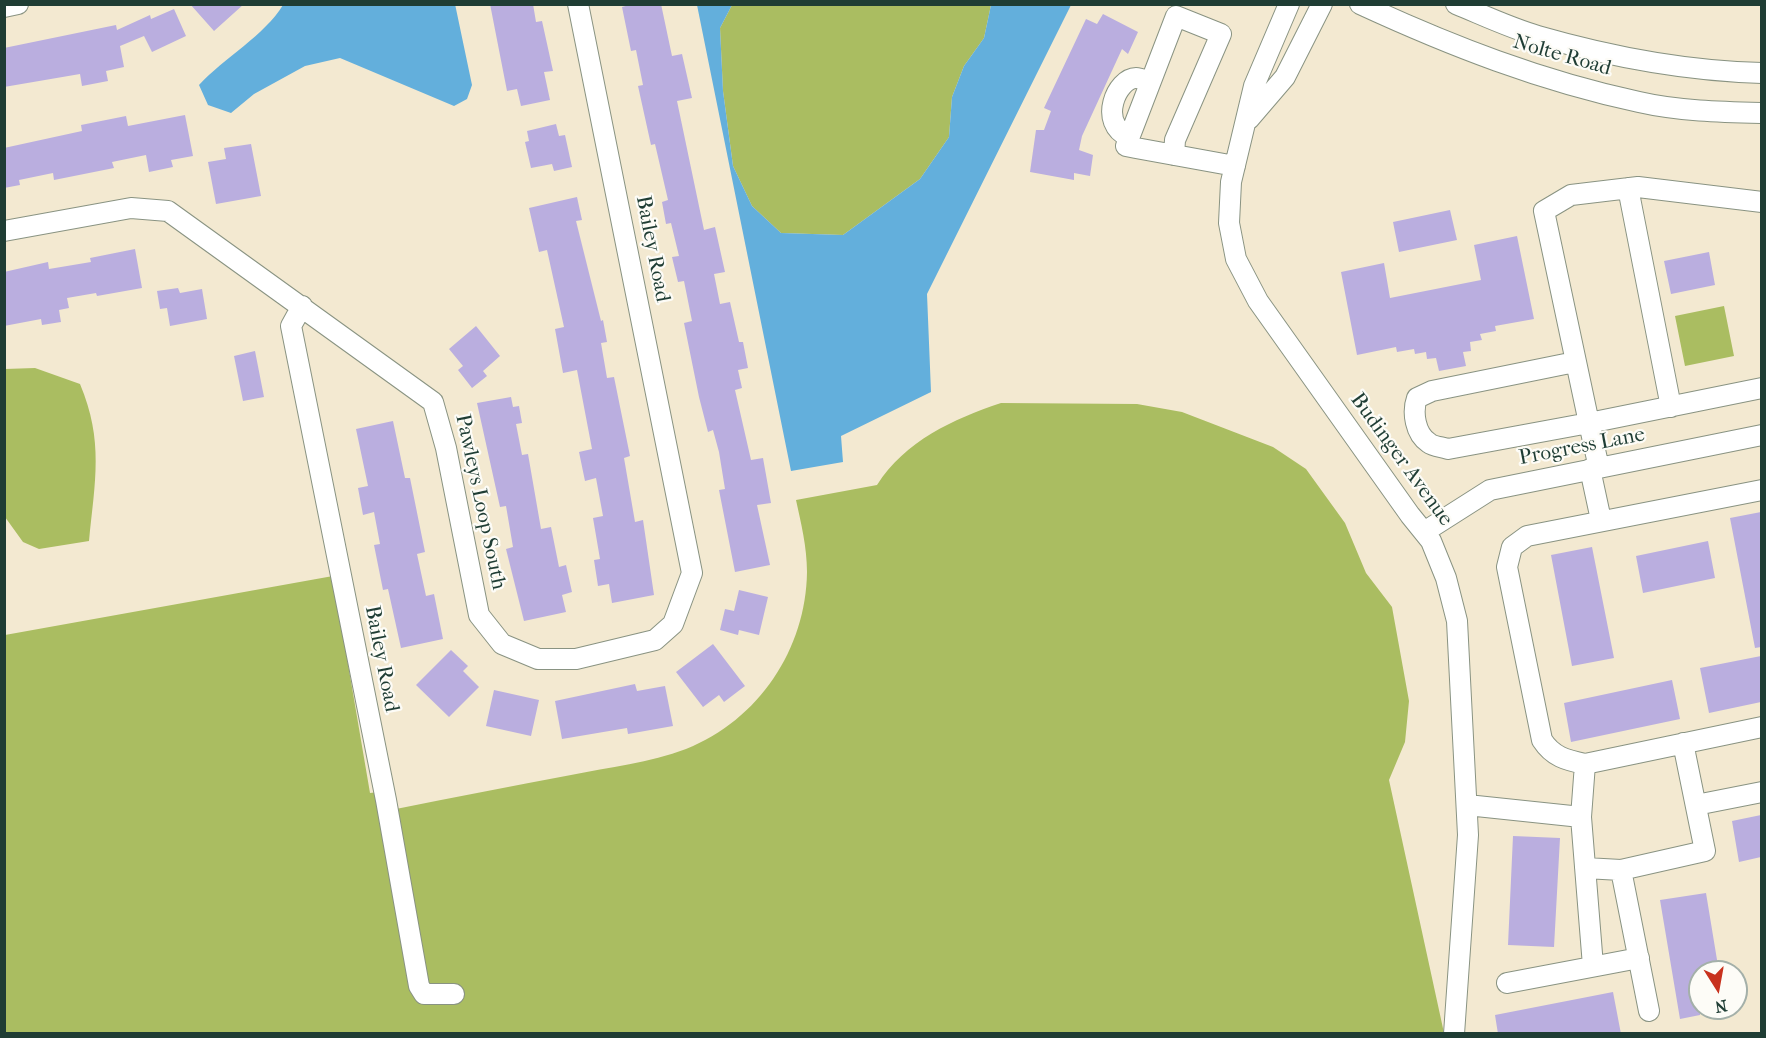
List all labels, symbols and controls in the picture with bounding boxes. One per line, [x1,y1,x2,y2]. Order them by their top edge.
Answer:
street label: Nolte Road [1510,30,1614,82]
street label: Bailey Road [629,194,675,304]
street label: Budinger Avenue [1344,389,1458,531]
street label: Pawleys Loop South [449,412,511,592]
street label: Progress Lane [1517,422,1647,472]
street label: Bailey Road [358,604,404,714]
north arrow [1688,960,1748,1020]
text: N [1713,996,1729,1017]

